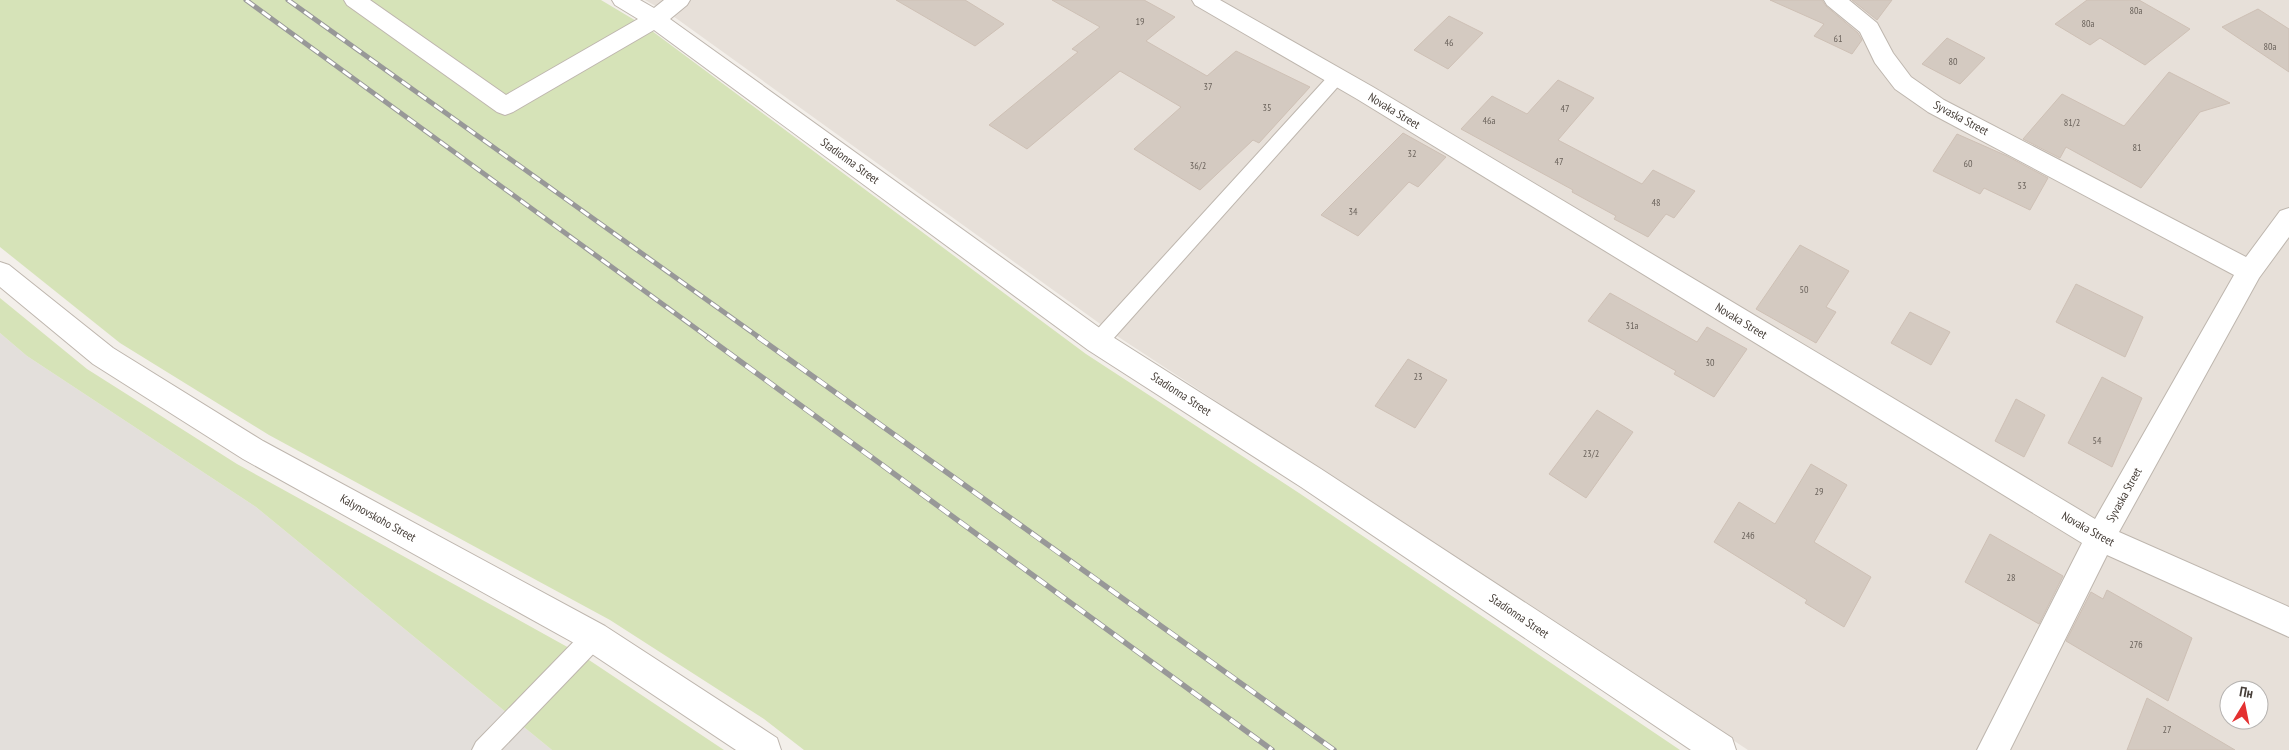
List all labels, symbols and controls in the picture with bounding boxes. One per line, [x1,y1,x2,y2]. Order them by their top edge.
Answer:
house number: 80а [2130,4,2143,17]
house number: 19 [1136,15,1145,28]
house number: 80а [2082,17,2095,30]
house number: 61 [1834,32,1843,45]
house number: 46 [1445,36,1454,49]
house number: 80а [2264,40,2277,53]
house number: 80 [1949,55,1958,68]
house number: 37 [1204,80,1213,93]
street label: Novaka Street [1366,89,1423,132]
street label: Syvaska Street [1931,97,1992,139]
house number: 35 [1263,101,1272,114]
house number: 47 [1561,102,1570,115]
house number: 46а [1483,114,1496,127]
house number: 81/2 [2064,116,2080,129]
street label: Stadionna Street [818,134,883,187]
house number: 81 [2133,141,2142,154]
house number: 32 [1408,147,1417,160]
house number: 47 [1555,155,1564,168]
house number: 60 [1964,157,1973,170]
house number: 36/2 [1190,159,1206,172]
house number: 53 [2018,179,2027,192]
house number: 48 [1652,196,1661,209]
house number: 34 [1349,205,1358,218]
house number: 50 [1800,283,1809,296]
street label: Novaka Street [1713,299,1770,342]
house number: 31а [1626,319,1639,332]
house number: 30 [1706,356,1715,369]
street label: Stadionna Street [1148,369,1215,419]
house number: 23 [1414,370,1423,383]
house number: 54 [2093,434,2102,447]
house number: 23/2 [1583,447,1599,460]
street label: Syvaska Street [2102,464,2145,525]
house number: 29 [1815,485,1824,498]
street label: Kalynovskoho Street [338,491,419,545]
street label: Novaka Street [2059,508,2118,549]
house number: 24б [1741,529,1755,542]
house number: 28 [2007,571,2016,584]
street label: Stadionna Street [1487,590,1553,641]
house number: 27б [2129,638,2143,651]
north arrow [2219,680,2269,730]
text: Пн [2238,682,2254,702]
house number: 27 [2163,723,2172,736]

